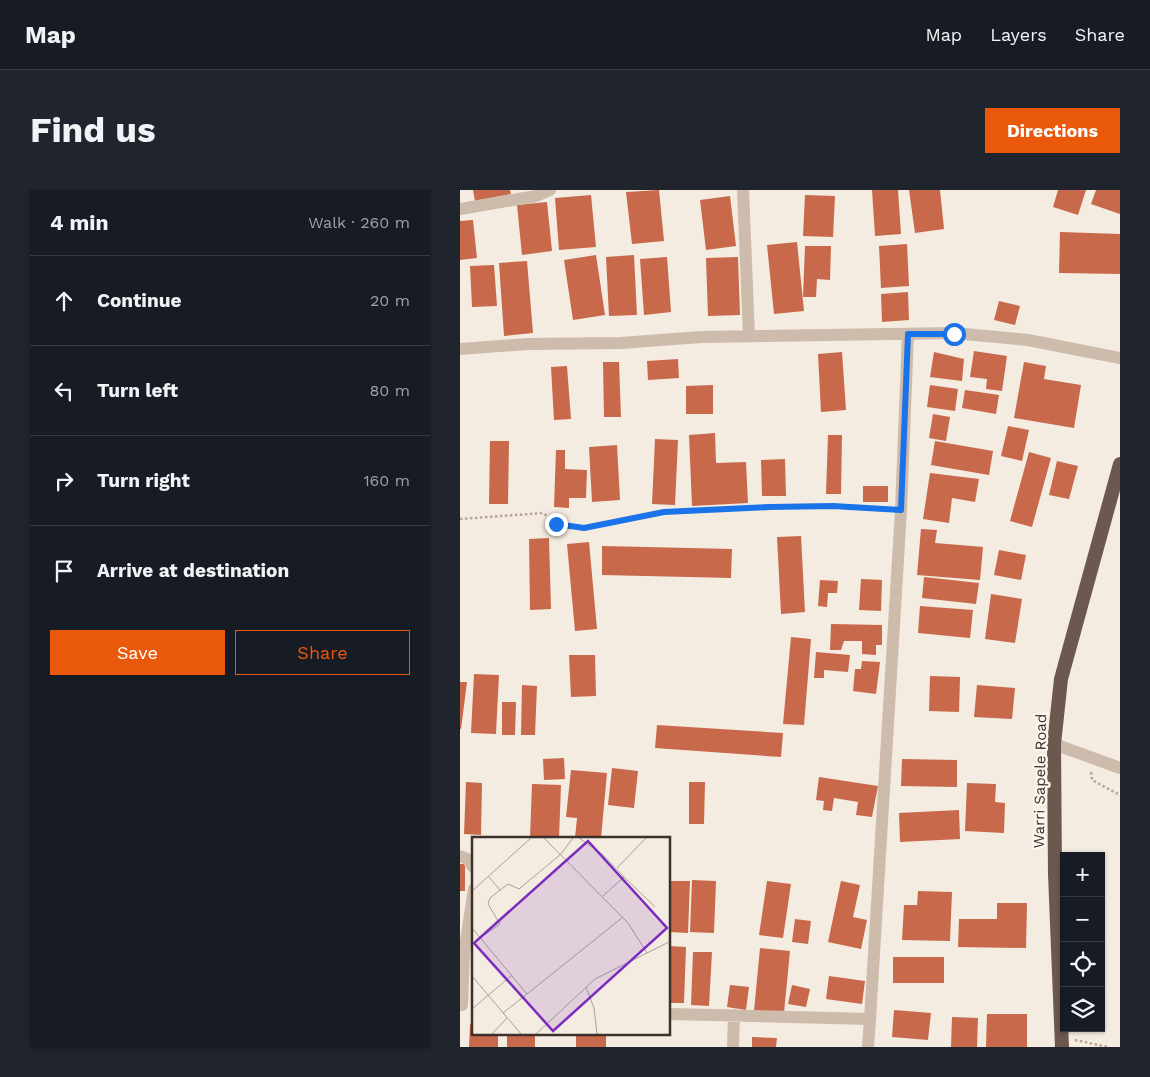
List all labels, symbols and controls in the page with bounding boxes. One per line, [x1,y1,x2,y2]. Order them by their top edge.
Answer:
text: Map [25,21,76,49]
text: Map [925,24,962,45]
text: Layers [990,24,1047,45]
text: Share [1075,24,1125,45]
button: Directions [985,108,1120,153]
text: Find us [30,109,156,151]
text: 4 min [50,210,108,235]
text: Walk · 260 m [308,213,410,232]
icon: ahead [50,287,78,315]
text: Continue [97,289,181,312]
text: 20 m [370,291,410,310]
route start [943,323,966,346]
icon: left [50,377,78,405]
text: Turn left [97,379,178,402]
text: 80 m [369,381,410,400]
icon: right [50,467,78,495]
text: Turn right [97,469,190,492]
text: 160 m [363,471,410,490]
route end [545,513,568,536]
icon: arrive [50,557,78,585]
text: Arrive at destination [97,559,289,582]
button: Save [50,630,225,675]
button: Share [235,630,410,675]
street label: Warri Sapele Road [1030,714,1050,848]
inset map [472,837,670,1034]
map controls [1060,852,1105,1032]
button: + [1060,852,1105,897]
button: − [1060,897,1105,942]
button: locate [1060,942,1105,987]
button: layers [1060,987,1105,1032]

